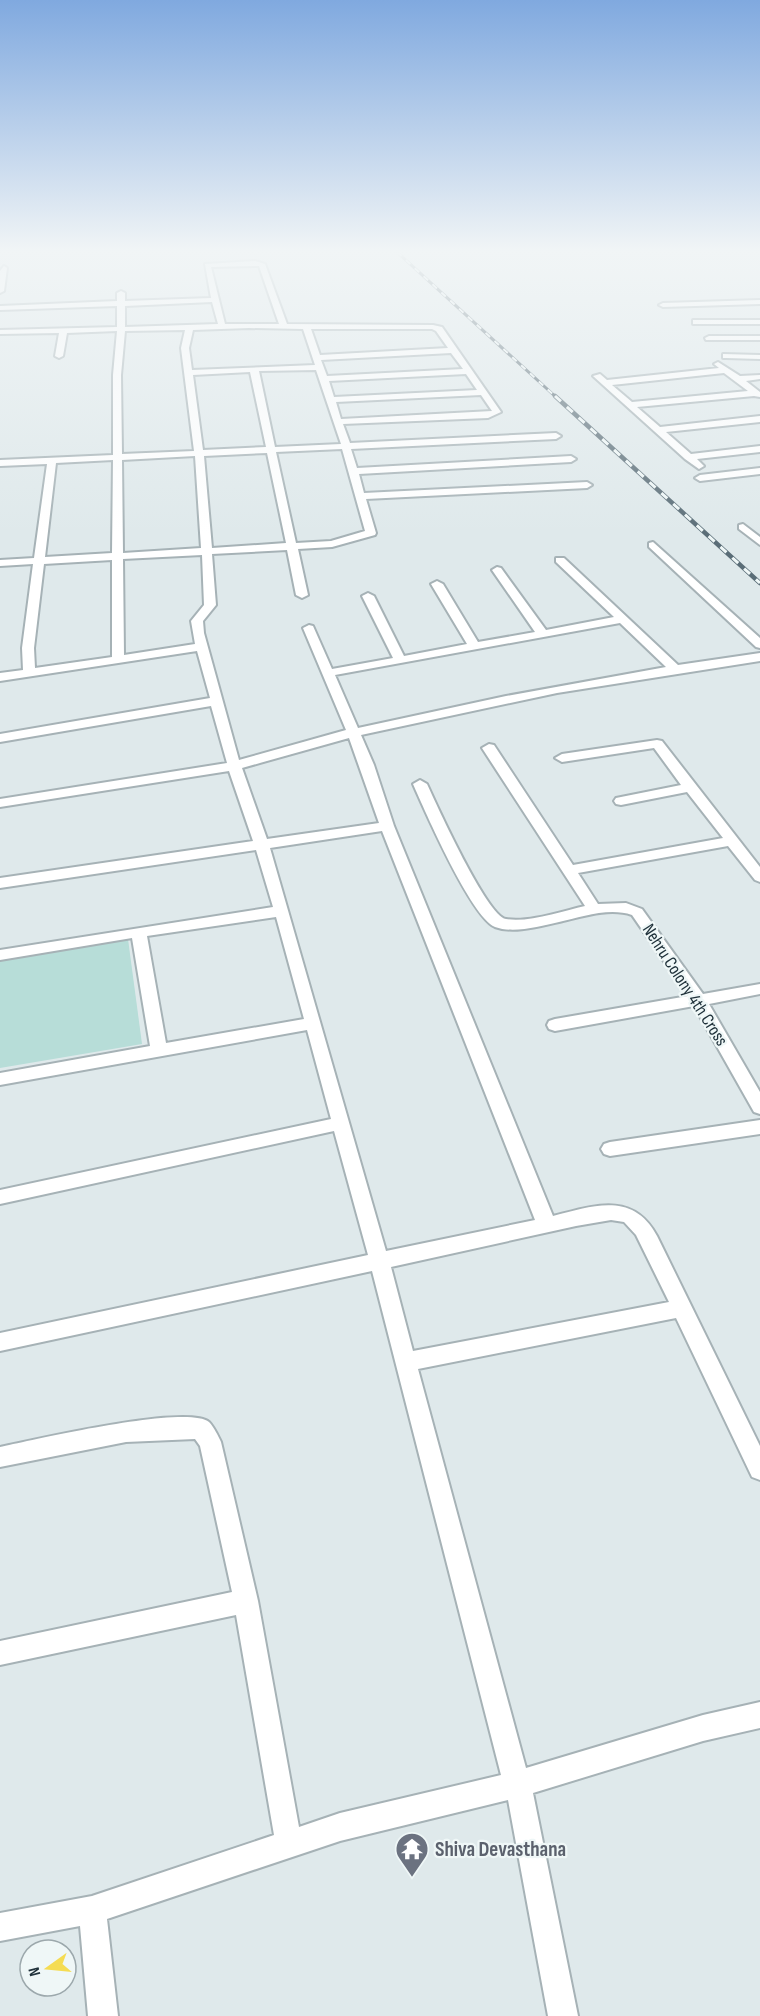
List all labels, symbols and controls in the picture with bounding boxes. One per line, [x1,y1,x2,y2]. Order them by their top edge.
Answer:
street label: Nehru Colony 4th Cross [638,920,732,1050]
temple icon: Shiva Devasthana [394,1831,430,1878]
place label: Shiva Devasthana [435,1837,566,1862]
north arrow [18,1938,78,1998]
text: N [25,1965,45,1978]

